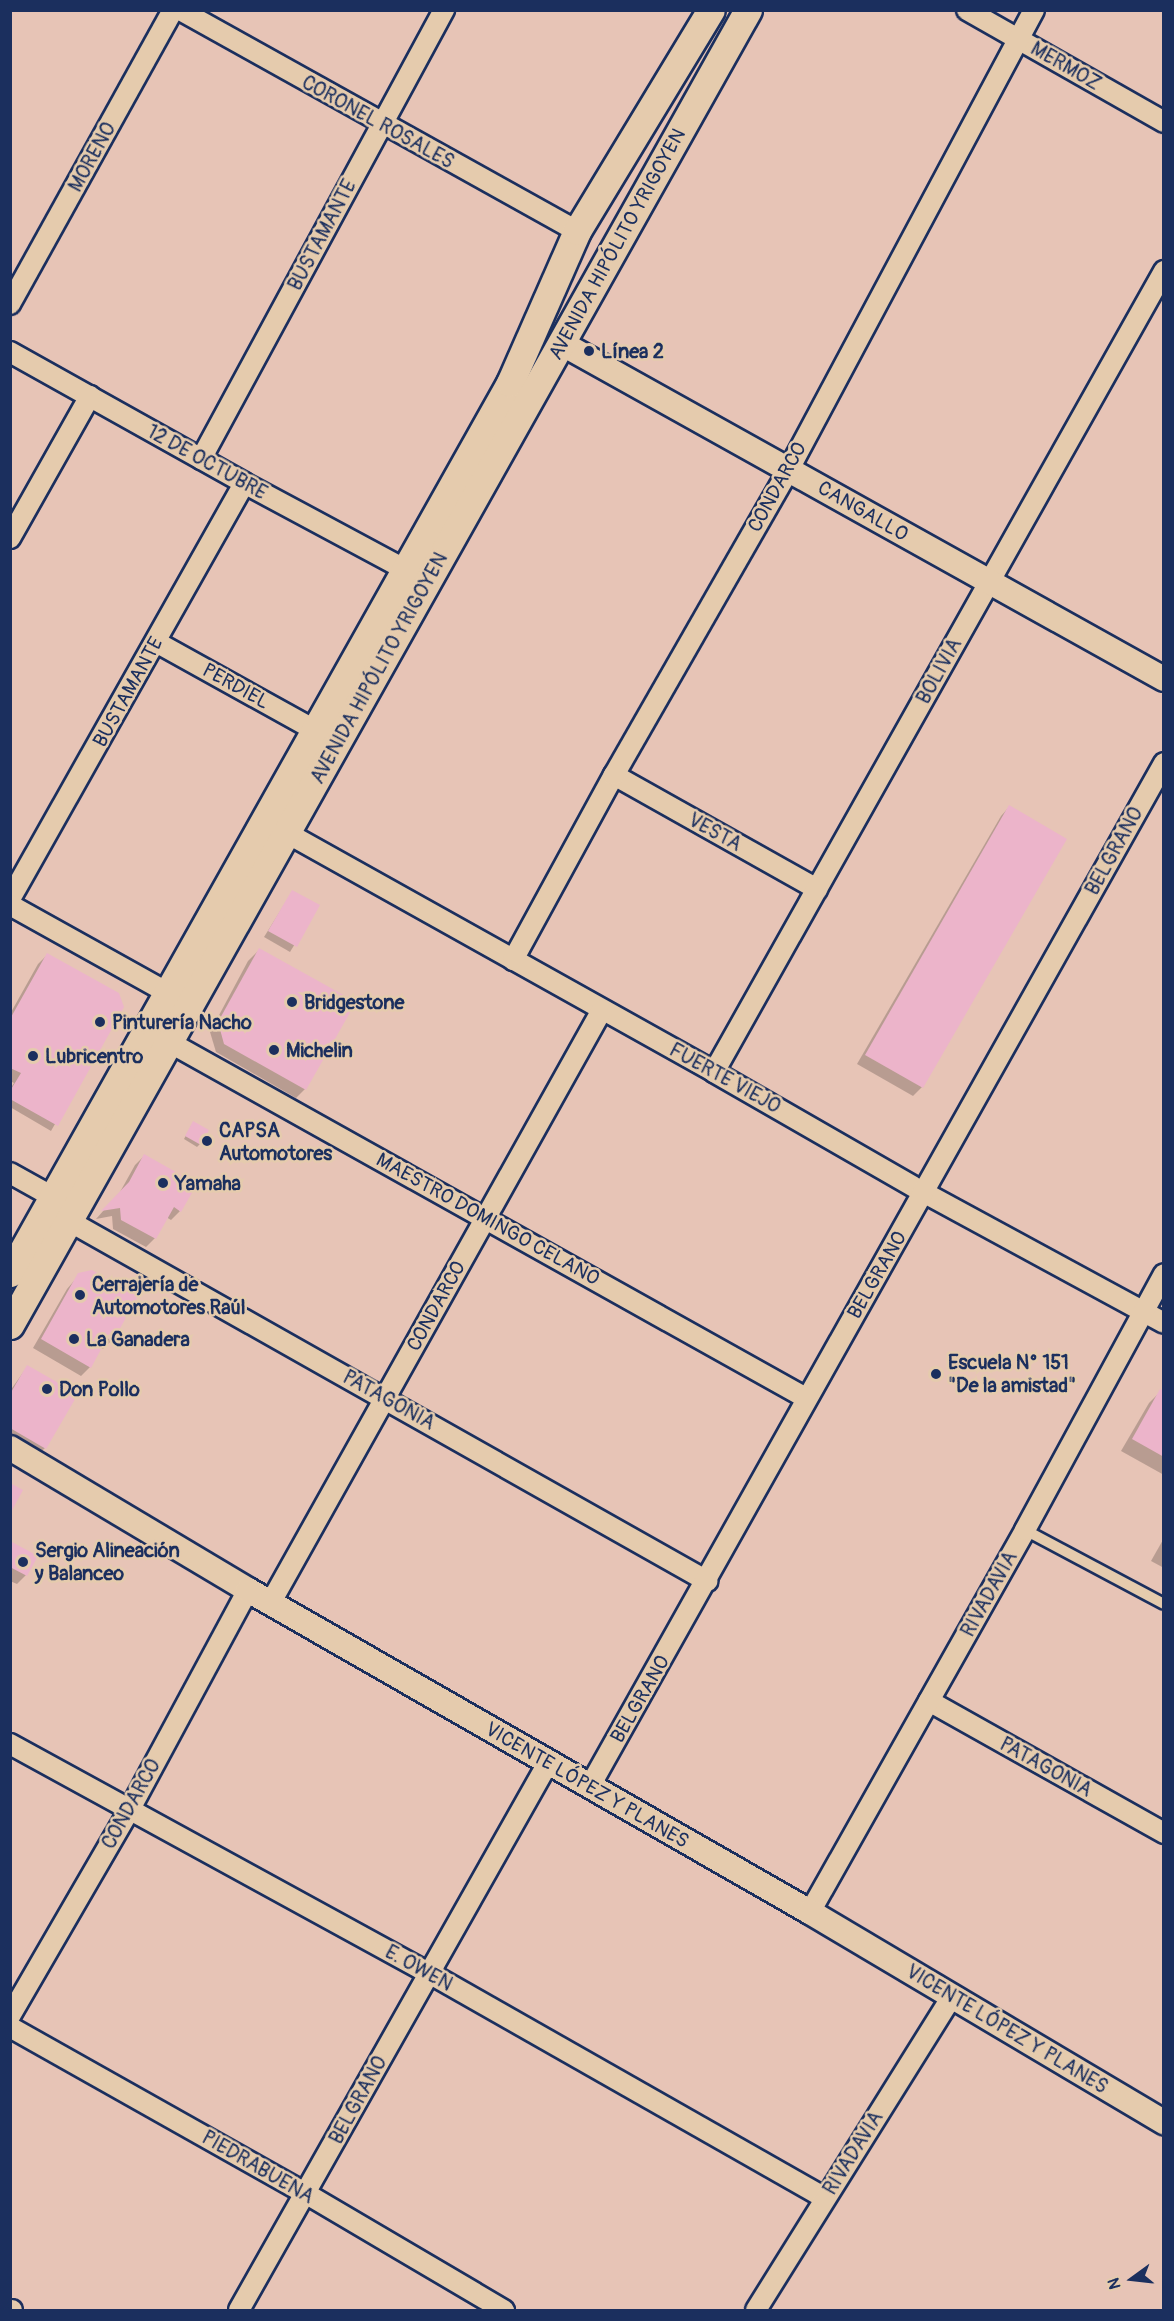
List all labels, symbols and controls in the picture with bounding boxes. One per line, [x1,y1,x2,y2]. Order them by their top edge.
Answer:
street label: MERMOZ [1027,36,1105,96]
street label: CORONEL ROSALES [298,70,458,174]
street label: MORENO [63,118,121,196]
street label: AVENIDA HIPÓLITO YRIGOYEN [543,124,691,364]
street label: BUSTAMANTE [283,175,361,295]
place label: Línea 2 [601,339,664,363]
marker: Línea 2 [582,344,596,358]
street label: 12 DE OCTUBRE [143,419,271,505]
street label: CONDARCO [742,438,812,536]
street label: CANGALLO [814,476,912,546]
street label: AVENIDA HIPÓLITO YRIGOYEN [305,548,453,788]
street label: BUSTAMANTE [88,633,168,751]
street label: BOLIVIA [911,634,967,708]
street label: PERDIEL [198,658,274,714]
street label: BELGRANO [1080,803,1148,899]
street label: VESTA [684,808,746,856]
place label: Bridgestone [304,990,404,1014]
marker: Bridgestone [285,995,299,1009]
place label: Pinturería Nacho [112,1010,252,1034]
marker: Pinturería Nacho [93,1015,107,1029]
place label: Michelin [286,1038,353,1062]
street label: FUERTE VIEJO [665,1038,785,1118]
marker: Michelin [267,1043,281,1057]
place label: Lubricentro [45,1044,143,1068]
marker: Lubricentro [26,1049,40,1063]
place label: CAPSA Automotores [219,1118,332,1165]
marker: CAPSA Automotores [200,1134,214,1148]
street label: MAESTRO DOMINGO CELANO [372,1148,604,1290]
place label: Yamaha [175,1171,241,1195]
marker: Yamaha [156,1176,170,1190]
street label: BELGRANO [842,1227,912,1323]
street label: CONDARCO [401,1257,471,1355]
place label: Cerrajería de Automotores Raúl [92,1272,246,1319]
marker: Cerrajería de Automotores Raúl [73,1288,87,1302]
place label: La Ganadera [86,1327,190,1351]
marker: La Ganadera [67,1332,81,1346]
place label: Escuela N° 151 "De la amistad" [948,1350,1076,1397]
street label: PATAGONIA [339,1365,439,1435]
marker: Escuela N° 151 "De la amistad" [929,1367,943,1381]
place label: Don Pollo [59,1377,140,1401]
marker: Don Pollo [40,1382,54,1396]
place label: Sergio Alineación y Balanceo [35,1538,180,1585]
street label: RIVADAVIA [956,1547,1022,1641]
marker: Sergio Alineación y Balanceo [16,1555,30,1569]
street label: BELGRANO [605,1651,675,1747]
street label: VICENTE LÓPEZ Y PLANES [481,1717,693,1853]
street label: PATAGONIA [996,1732,1096,1802]
street label: CONDARCO [96,1755,166,1853]
street label: E. OWEN [381,1940,457,1996]
street label: VICENTE LÓPEZ Y PLANES [902,1959,1112,2099]
street label: BELGRANO [324,2052,392,2148]
street label: RIVADAVIA [818,2107,888,2199]
street label: PIEDRABUENA [198,2125,318,2209]
north arrow [1102,2249,1162,2309]
text: N [1104,2276,1126,2291]

